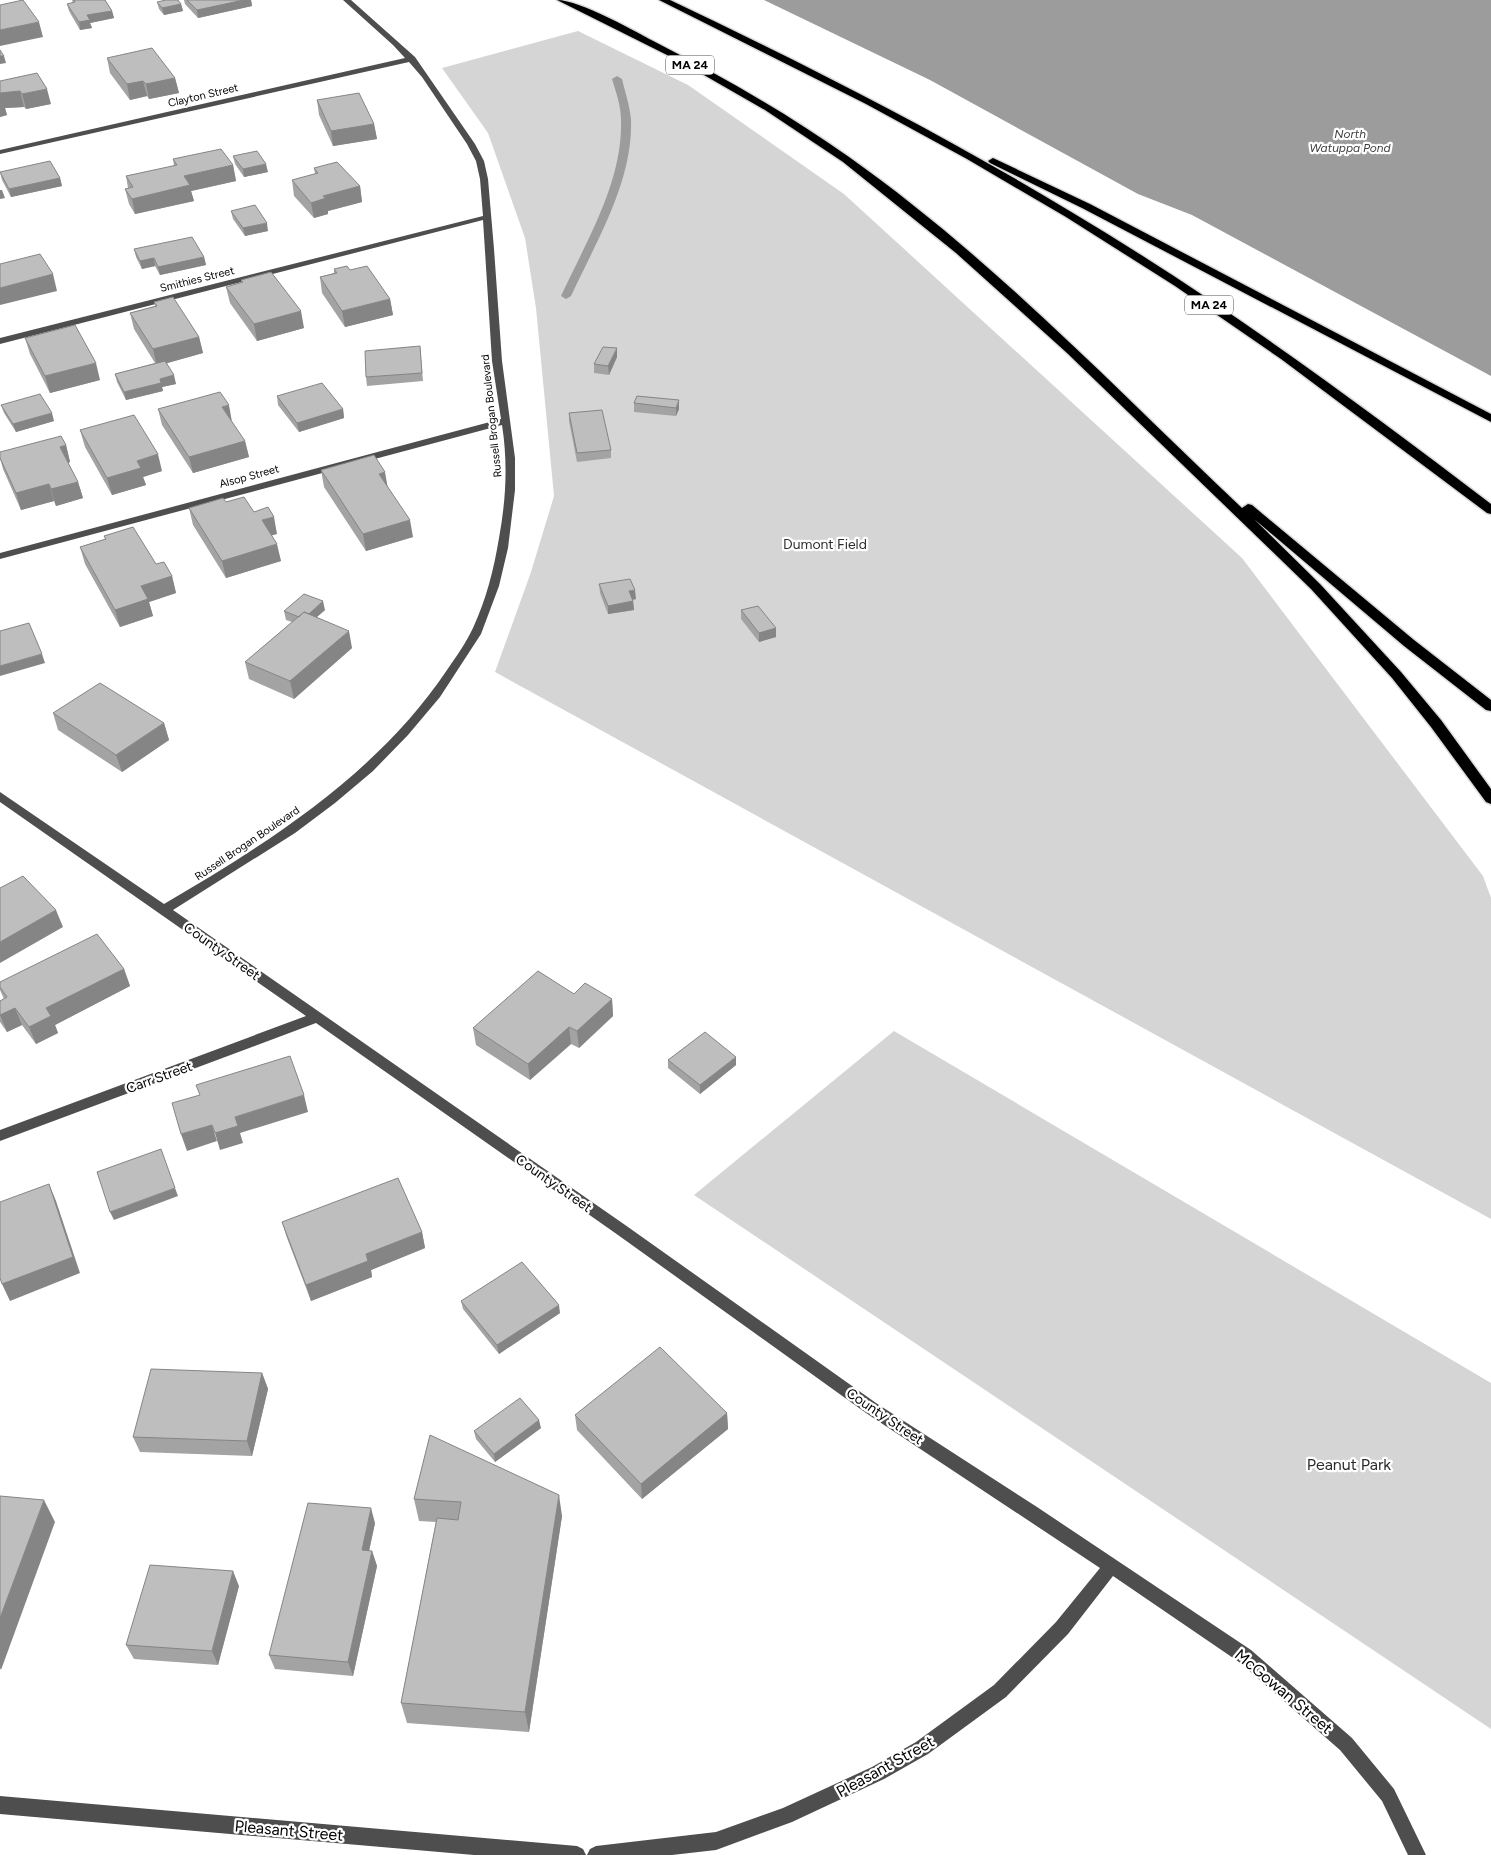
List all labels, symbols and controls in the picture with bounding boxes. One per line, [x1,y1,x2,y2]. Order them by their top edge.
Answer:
road number: MA 24 [666,56,714,74]
street label: Clayton Street [167,81,240,110]
water label: North Watuppa Pond [1309,127,1392,155]
street label: Smithies Street [159,264,236,295]
road number: MA 24 [1185,296,1233,314]
street label: Russell Brogan Boulevard [479,354,504,478]
street label: Alsop Street [218,462,280,491]
park label: Dumont Field [783,536,867,553]
street label: Russell Brogan Boulevard [192,804,302,883]
street label: County Street [180,919,263,984]
street label: Carr Street [124,1058,195,1097]
street label: County Street [512,1151,595,1216]
street label: County Street [843,1384,926,1448]
park label: Peanut Park [1307,1455,1391,1474]
street label: McGowan Street [1231,1645,1336,1738]
street label: Pleasant Street [833,1732,938,1801]
street label: Pleasant Street [234,1816,344,1845]

